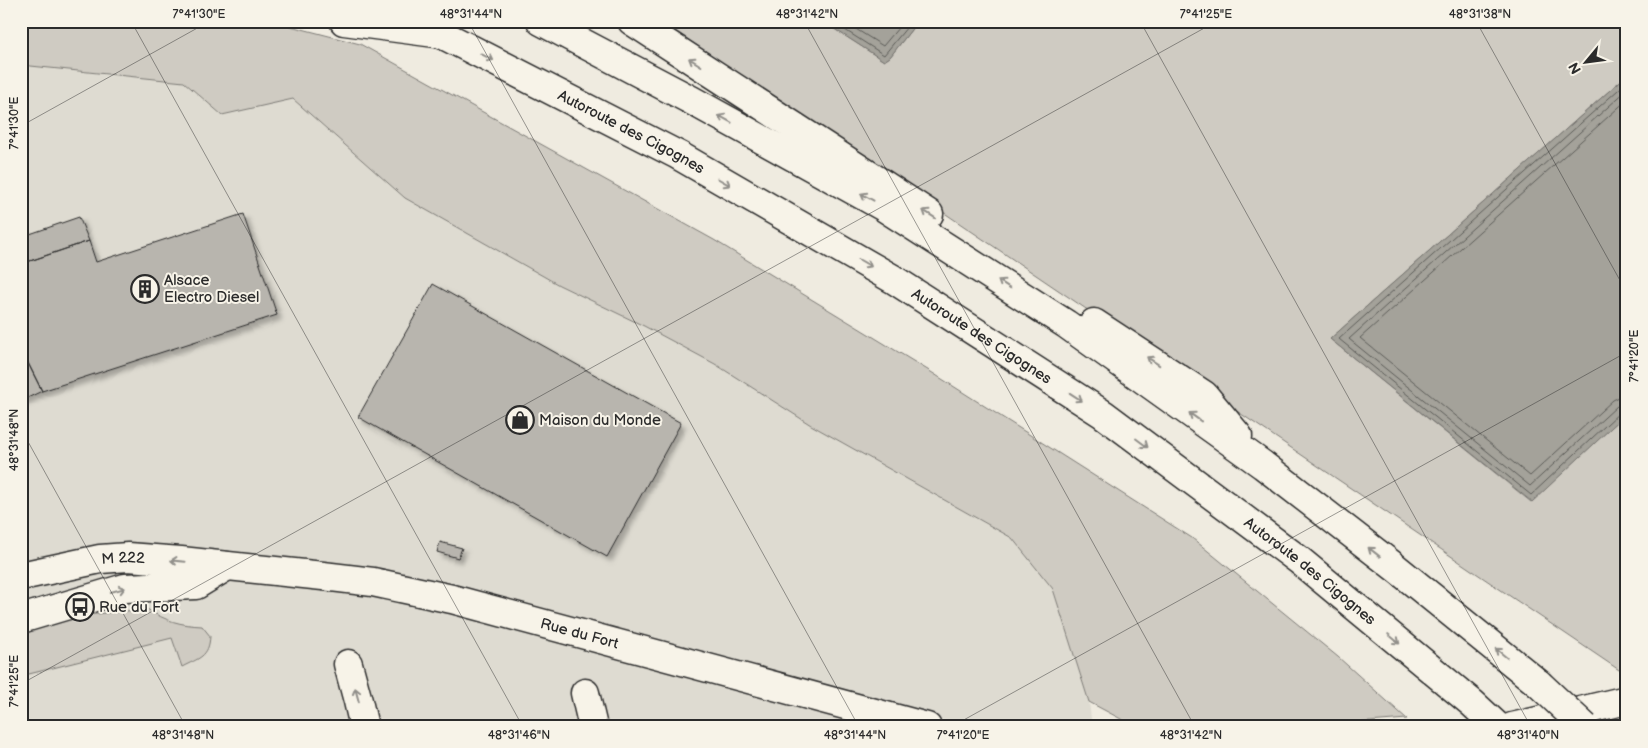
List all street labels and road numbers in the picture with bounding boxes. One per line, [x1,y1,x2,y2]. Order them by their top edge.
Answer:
street label: Autoroute des Cigognes [555,86,709,178]
street label: Autoroute des Cigognes [908,284,1056,388]
street label: Autoroute des Cigognes [1240,513,1380,629]
street label: M 222 [101,547,146,568]
street label: Rue du Fort [538,614,621,653]

